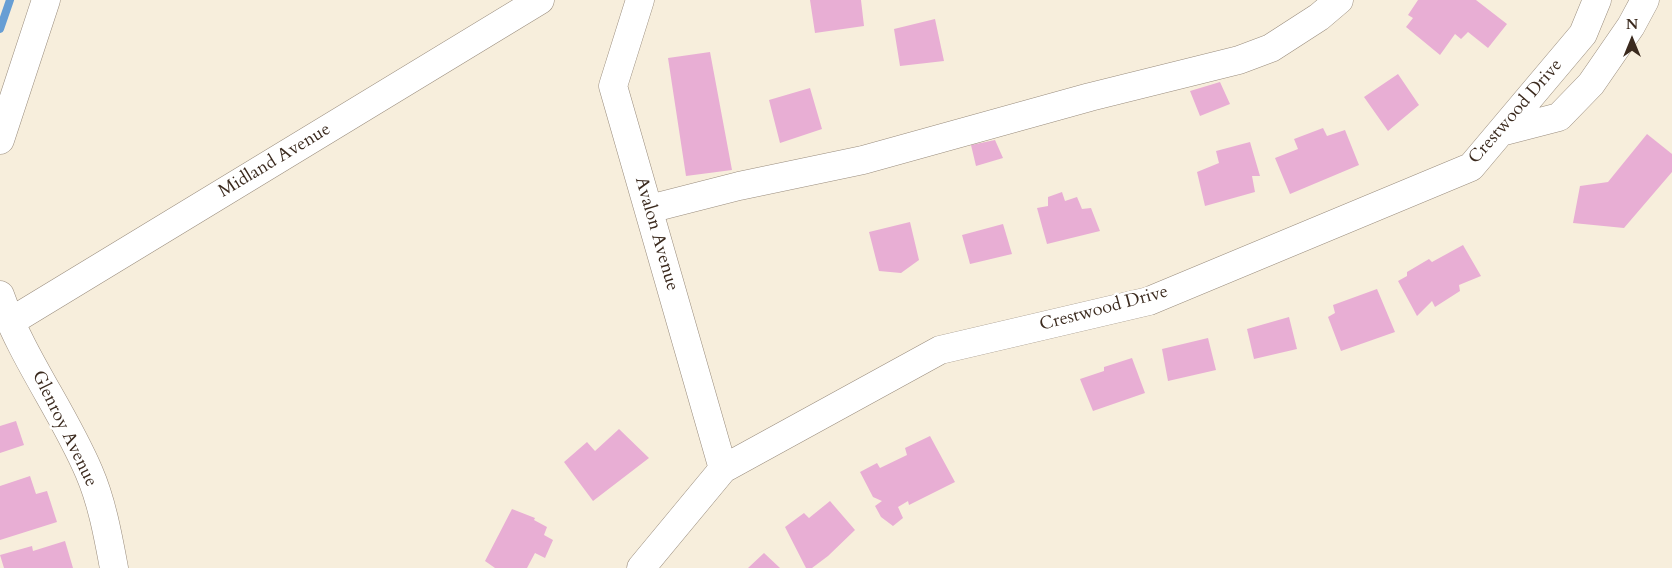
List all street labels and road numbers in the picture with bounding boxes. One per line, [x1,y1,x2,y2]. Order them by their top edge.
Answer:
street label: Crestwood Drive [1465,55,1567,169]
street label: Midland Avenue [215,119,335,203]
street label: Avalon Avenue [629,175,683,293]
street label: Crestwood Drive [1037,281,1171,337]
street label: Glenroy Avenue [27,368,101,490]

